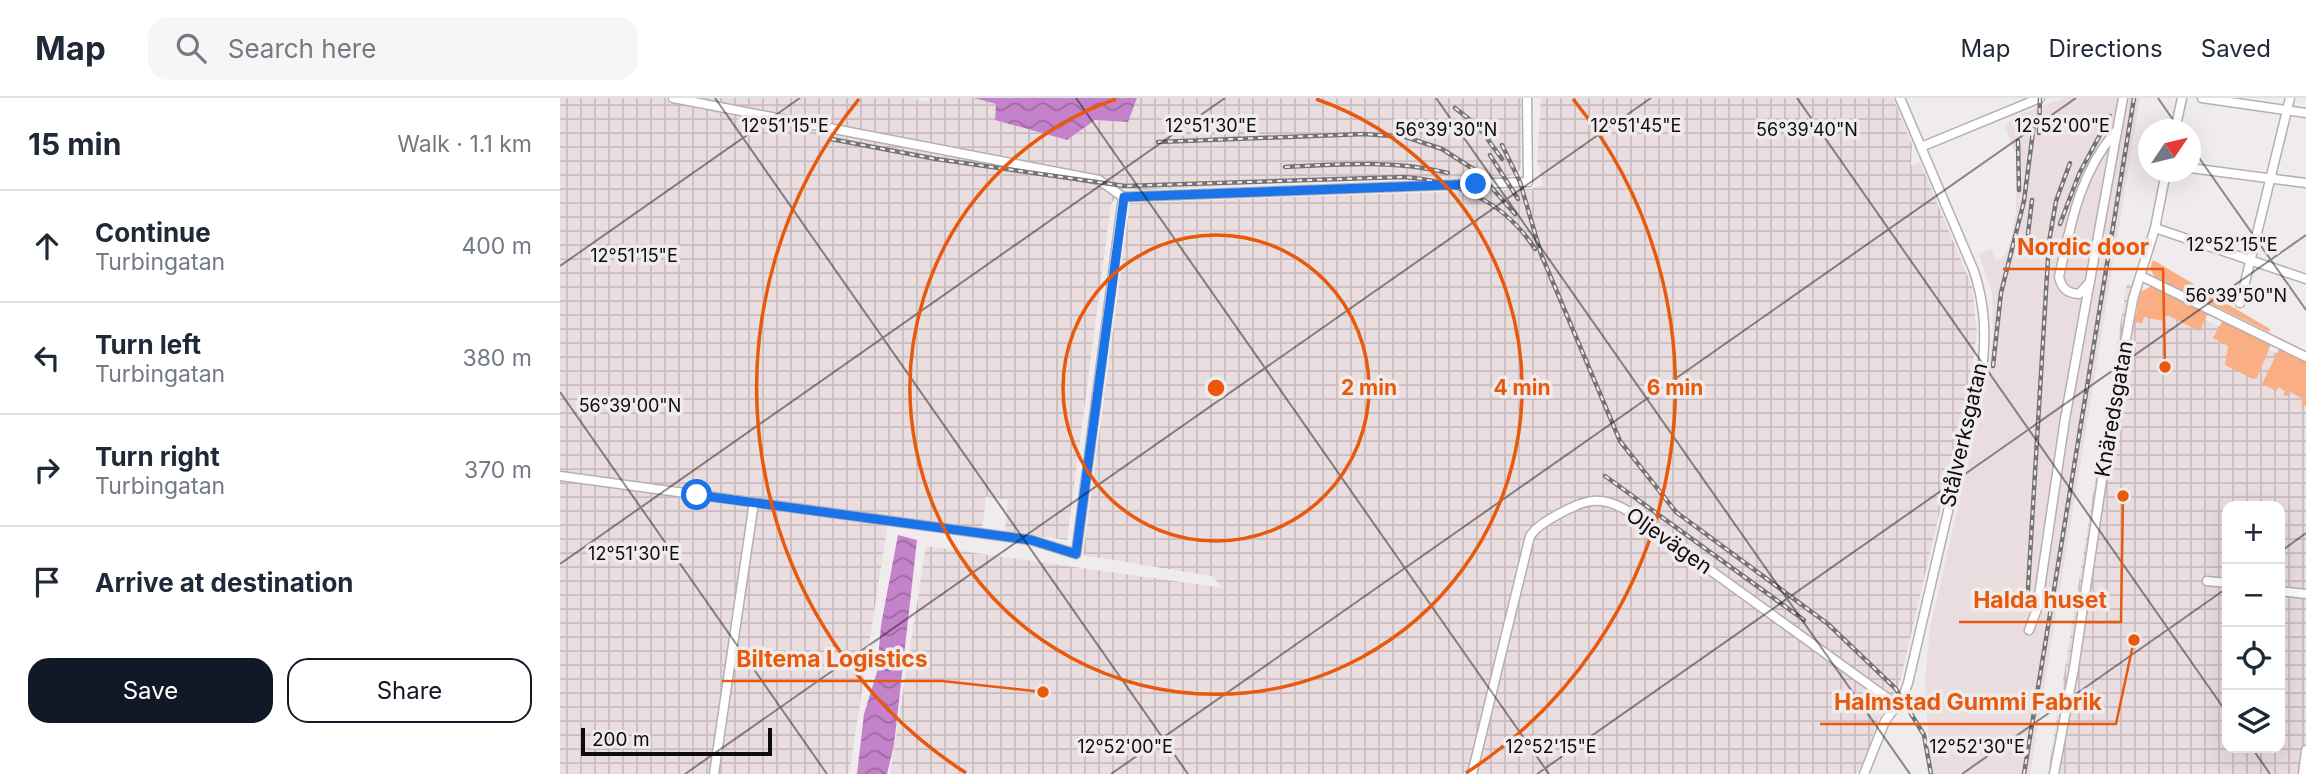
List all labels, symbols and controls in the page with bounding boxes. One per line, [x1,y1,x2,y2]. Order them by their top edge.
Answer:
search box [148,17,638,80]
text: Map [35,28,106,68]
icon: search [172,29,210,67]
text: Search here [228,33,376,64]
text: Map [1961,34,2010,63]
text: Directions [2048,34,2163,63]
text: Saved [2201,34,2271,63]
text: 12°51'15"E [741,115,829,136]
text: 12°51'30"E [1165,115,1257,136]
text: 12°51'45"E [1591,115,1681,136]
text: 12°52'00"E [2014,115,2110,136]
text: 56°39'30"N [1395,119,1497,140]
text: 56°39'40"N [1756,119,1858,140]
north arrow [2138,119,2201,182]
text: 15 min [28,126,121,162]
text: Walk · 1.1 km [397,130,532,158]
route end [1460,168,1491,199]
text: Continue [95,217,211,248]
callout: Nordic door [2003,225,2163,269]
icon: ahead [28,227,66,265]
text: 400 m [462,232,532,260]
text: Nordic door [2017,233,2149,261]
text: 12°52'15"E [2186,234,2278,255]
text: 12°51'15"E [590,245,678,266]
text: Turbingatan [95,248,225,276]
text: 56°39'50"N [2185,285,2287,306]
text: Turn left [95,329,201,360]
icon: left [28,339,66,377]
street label: Knäredsgatan [2089,339,2138,479]
text: 380 m [462,344,532,372]
text: Turbingatan [95,360,225,388]
street label: Stålverksgatan [1935,360,1992,510]
text: 2 min [1341,375,1397,400]
text: 4 min [1493,375,1551,400]
text: 6 min [1647,375,1703,400]
centre of rings [1204,376,1228,400]
text: 56°39'00"N [579,395,681,416]
text: Turn right [95,441,220,472]
icon: right [28,451,66,489]
text: 370 m [464,456,532,484]
text: Turbingatan [95,472,225,500]
route start [681,479,712,510]
map controls [2222,501,2285,753]
button: + [2222,501,2285,564]
street label: Oljevägen [1622,502,1717,579]
text: 12°51'30"E [588,543,680,564]
icon: arrive [28,563,66,601]
button: − [2222,564,2285,627]
text: Arrive at destination [95,567,354,598]
callout: Halda huset [1959,578,2121,622]
text: Halda huset [1973,586,2107,614]
button: locate [2222,627,2285,690]
callout: Biltema Logistics [722,637,942,681]
text: Biltema Logistics [736,645,928,673]
button: Save [28,658,273,723]
button: Share [287,658,532,723]
callout: Halmstad Gummi Fabrik [1820,680,2116,724]
text: Halmstad Gummi Fabrik [1834,688,2103,716]
button: layers [2222,690,2285,753]
scale bar [581,725,772,757]
text: 200 m [592,728,650,751]
text: 12°52'00"E [1077,736,1173,757]
text: 12°52'15"E [1505,736,1597,757]
text: 12°52'30"E [1929,736,2025,757]

